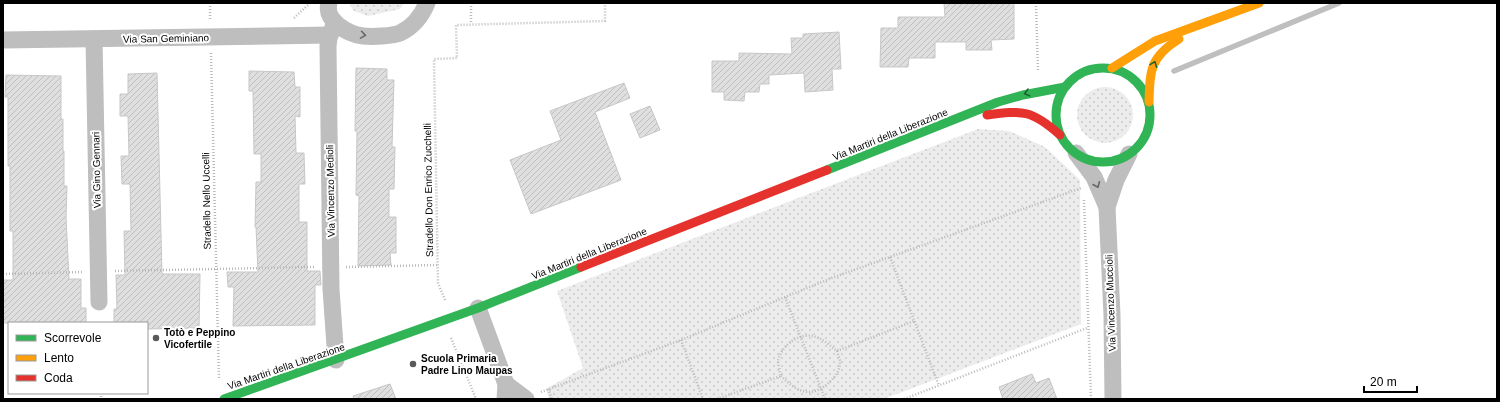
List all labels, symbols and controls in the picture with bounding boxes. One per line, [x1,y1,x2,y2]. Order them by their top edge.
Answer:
one-way arrow [360,30,366,39]
street label: Via San Geminiano [123,32,210,45]
one-way arrow [1150,61,1158,68]
one-way arrow [1024,88,1031,97]
street label: Via Martiri della Liberazione [831,106,950,163]
street label: Stradello Don Enrico Zucchelli [422,123,435,257]
street label: Via Gino Gennari [90,132,103,208]
street label: Via Vincenzo Medioli [324,145,337,237]
street label: Stradello Nello Uccelli [200,152,213,250]
one-way arrow [1093,182,1101,189]
street label: Via Martiri della Liberazione [530,225,649,282]
street label: Via Vincenzo Muccioli [1103,254,1118,352]
legend [8,322,148,394]
place label: Totò e Peppino Vicofertile [164,327,235,350]
text: Scorrevole [44,331,102,345]
marker: Totò e Peppino Vicofertile [151,333,161,343]
street label: Via Martiri della Liberazione [226,341,347,392]
text: Lento [44,351,74,365]
place label: Scuola Primaria Padre Lino Maupas [421,353,513,376]
marker: Scuola Primaria Padre Lino Maupas [408,359,418,369]
scale bar [1364,368,1417,394]
text: Coda [44,371,73,385]
text: 20 m [1370,375,1397,389]

